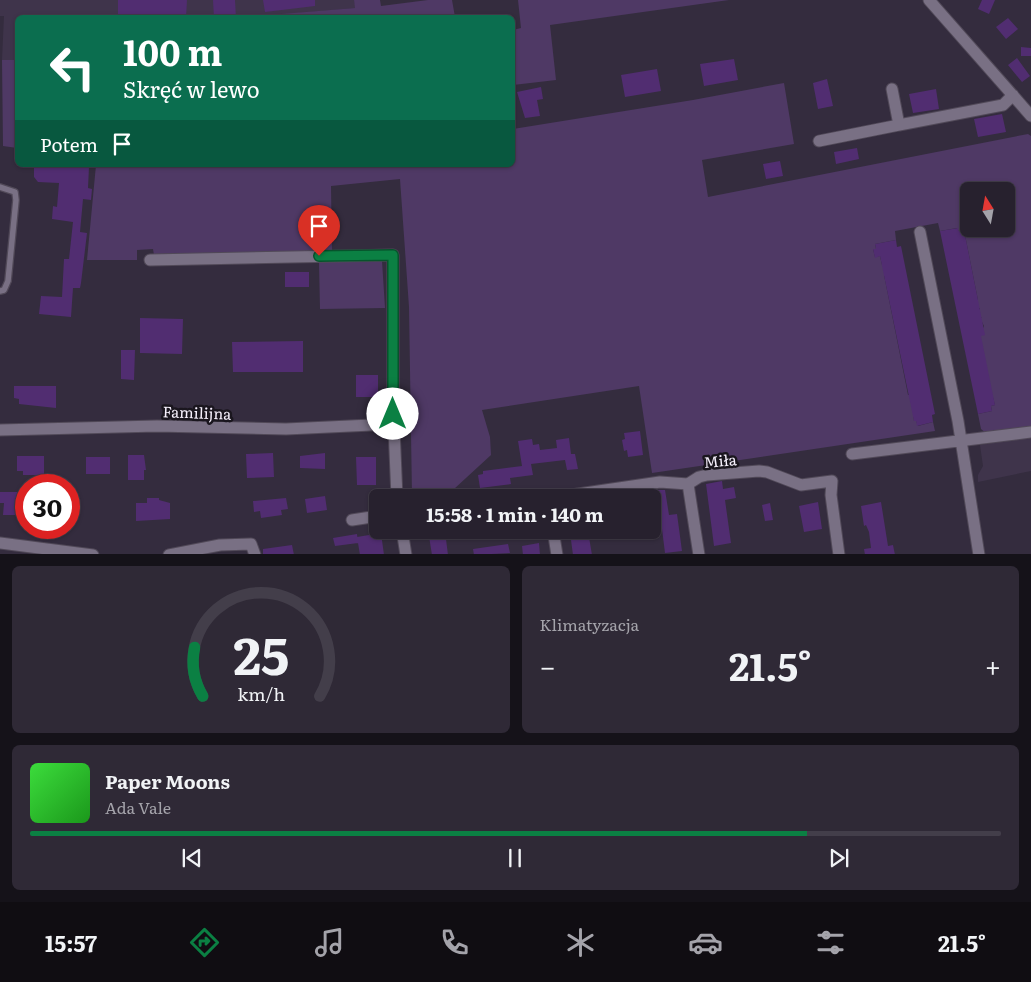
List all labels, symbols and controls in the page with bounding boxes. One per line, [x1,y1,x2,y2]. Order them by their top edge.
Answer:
text: 100 m [123,25,223,77]
icon: left [40,35,105,100]
text: Skręć w lewo [123,72,260,105]
text: Potem [40,130,98,158]
icon: arrive [108,130,136,158]
north arrow [960,182,1015,238]
map controls [960,182,1015,237]
pin [298,205,340,256]
icon: arrive [305,212,333,240]
position arrow [366,387,418,439]
street label: Familijna [162,399,233,425]
street label: Miła [703,447,738,473]
speed limit sign: 30 [15,474,80,539]
text: 15:58 · 1 min · 140 m [426,500,604,528]
text: Klimatyzacja [540,612,639,636]
text: 25 [233,614,289,691]
text: 21.5° [729,636,812,693]
text: − [540,644,556,686]
text: + [985,644,1001,686]
text: km/h [237,680,285,707]
text: Paper Moons [105,767,230,795]
text: Ada Vale [105,795,171,819]
icon: previous [178,844,206,872]
icon: pause [501,844,529,872]
icon: next [825,844,853,872]
icon: directions [187,925,222,960]
icon: music [312,925,347,960]
icon: phone [437,925,472,960]
icon: climate [563,925,598,960]
icon: car [688,925,723,960]
icon: filters [813,925,848,960]
text: 15:57 [45,926,97,959]
text: 21.5° [938,926,986,959]

